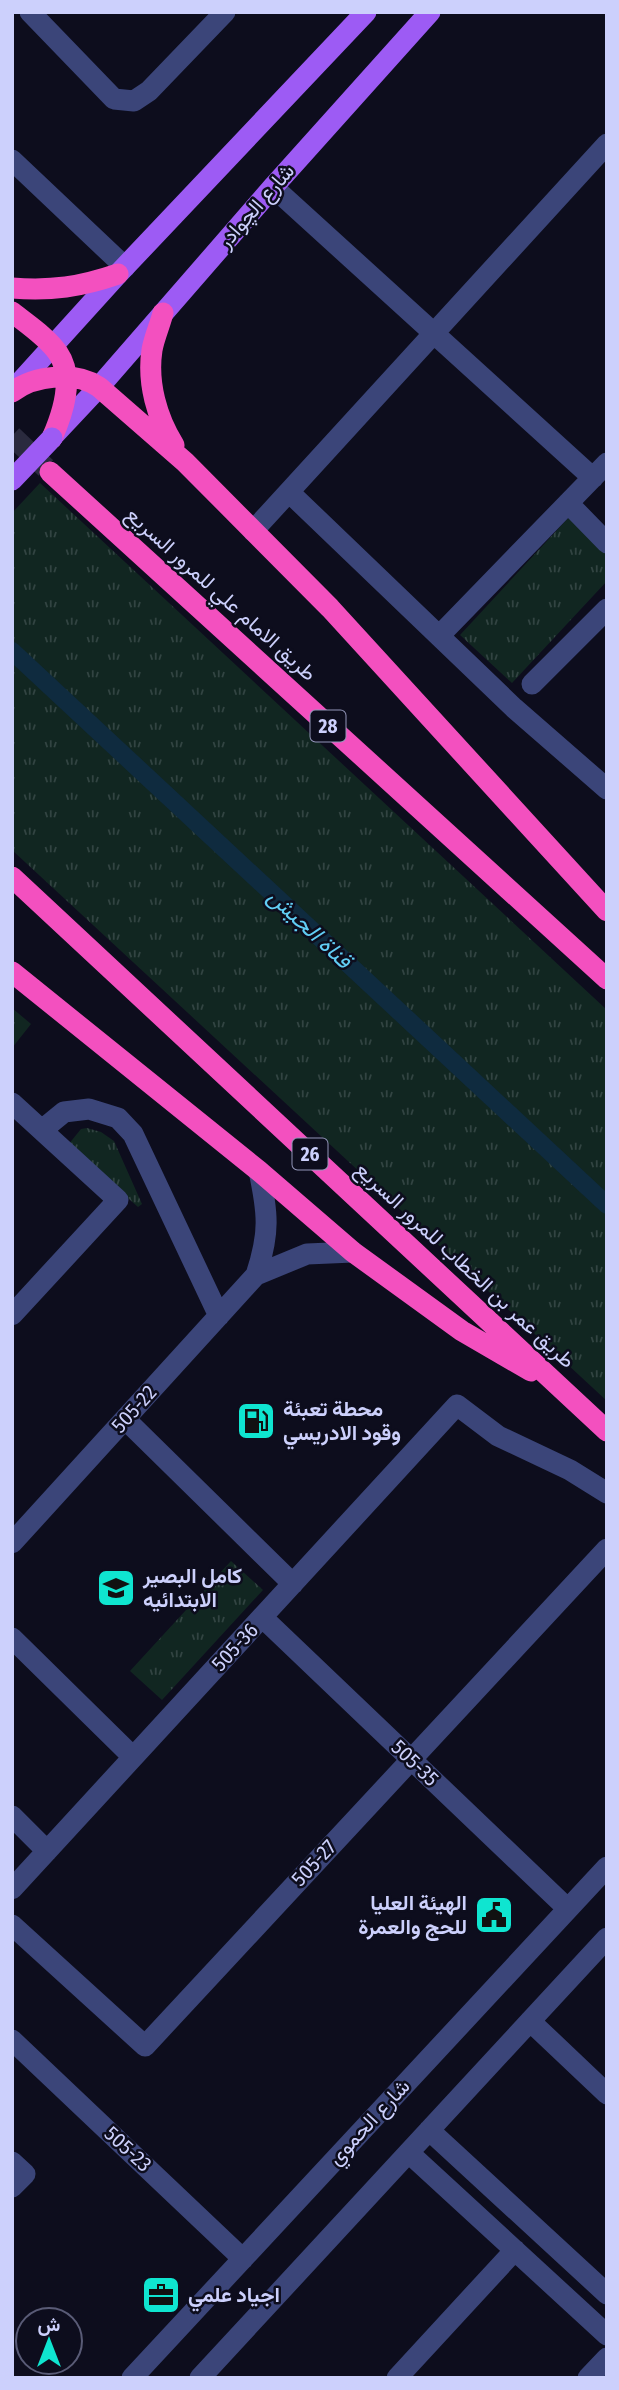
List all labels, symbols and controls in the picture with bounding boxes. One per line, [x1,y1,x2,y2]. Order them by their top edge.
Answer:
street label: شارع الچوادر [211,158,301,255]
street label: طريق الامام علي للمرور السريع [118,501,322,689]
road number: 28 [310,710,346,741]
water label: قناة الجيش [262,882,360,976]
road number: 26 [292,1138,328,1170]
street label: طريق عمر بن الخطاب للمرور السريع [349,1156,580,1374]
street label: 505-22 [106,1380,162,1438]
place label: محطة تعبئة وقود الادريسي [283,1396,401,1450]
fuel station icon: محطة تعبئة وقود الادريسي [235,1400,277,1442]
place label: كامل البصير الابتدائيه [142,1563,242,1613]
school or university icon: كامل البصير الابتدائيه [95,1567,137,1609]
street label: 505-36 [206,1617,264,1677]
street label: 505-35 [386,1734,444,1792]
street label: 505-27 [286,1834,342,1892]
place label: الهيئة العليا للحج والعمرة [358,1890,467,1941]
public building icon: الهيئة العليا للحج والعمرة [473,1894,515,1936]
street label: شارع الحموي [322,2073,418,2173]
street label: 505-23 [99,2121,157,2177]
office icon: اجياد علمي [140,2274,182,2316]
place label: اجياد علمي [188,2282,280,2312]
north arrow [14,2306,84,2376]
text: ش [38,2313,61,2336]

